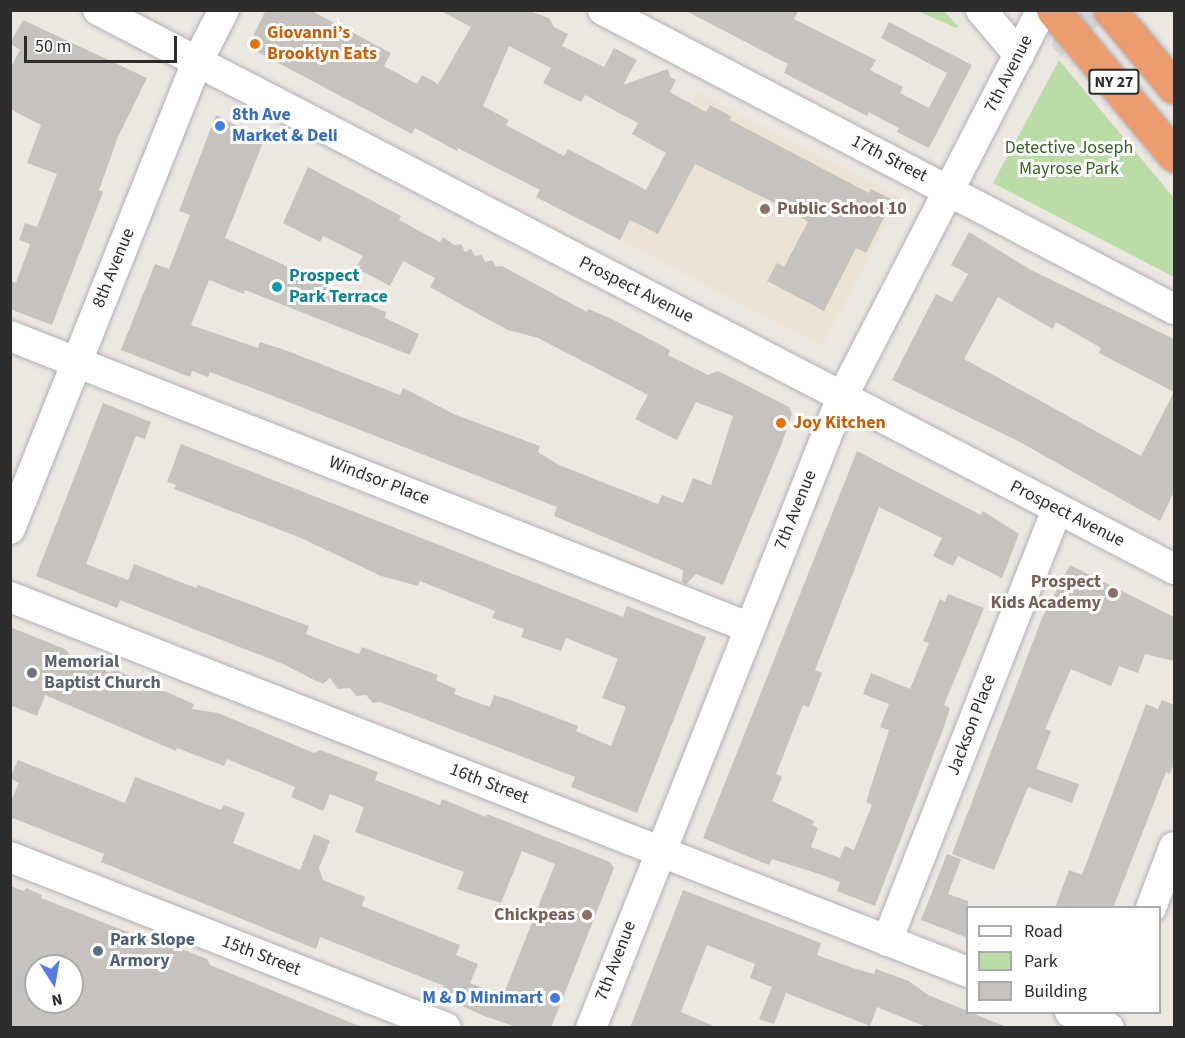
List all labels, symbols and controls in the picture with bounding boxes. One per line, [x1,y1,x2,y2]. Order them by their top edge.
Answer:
place label: Giovanni’s Brooklyn Eats [267,23,377,66]
scale bar [27,24,180,62]
street label: 7th Avenue [980,32,1038,116]
text: 50 m [35,34,71,59]
marker: Giovanni’s Brooklyn Eats [248,37,262,51]
road number: NY 27 [1087,69,1141,95]
place label: 8th Ave Market & Deli [232,105,338,148]
marker: 8th Ave Market & Deli [213,119,227,133]
street label: 17th Street [847,131,931,187]
park label: Detective Joseph Mayrose Park [1005,138,1133,180]
place label: Public School 10 [777,198,907,220]
marker: Public School 10 [758,202,772,216]
street label: 8th Avenue [88,225,140,311]
street label: Prospect Avenue [575,252,697,328]
place label: Prospect Park Terrace [289,266,388,308]
marker: Prospect Park Terrace [270,280,284,294]
place label: Joy Kitchen [793,412,886,434]
marker: Joy Kitchen [774,416,788,430]
street label: Windsor Place [326,452,432,510]
street label: 7th Avenue [770,467,822,553]
street label: Prospect Avenue [1006,476,1128,552]
place label: Prospect Kids Academy [991,572,1101,614]
marker: Prospect Kids Academy [1106,586,1120,600]
place label: Memorial Baptist Church [44,652,161,694]
marker: Memorial Baptist Church [25,666,39,680]
street label: Jackson Place [943,672,1001,778]
street label: 16th Street [447,759,531,809]
place label: Chickpeas [494,904,575,926]
legend [966,906,1161,1014]
marker: Chickpeas [580,908,594,922]
street label: 7th Avenue [591,918,641,1004]
text: Road [1024,919,1063,944]
place label: Park Slope Armory [110,930,195,972]
street label: 15th Street [219,931,303,981]
marker: Park Slope Armory [91,944,105,958]
text: Park [1024,949,1058,974]
north arrow [24,954,84,1014]
text: Building [1024,979,1087,1004]
place label: M & D Minimart [422,987,543,1009]
text: N [50,988,64,1012]
marker: M & D Minimart [548,991,562,1005]

